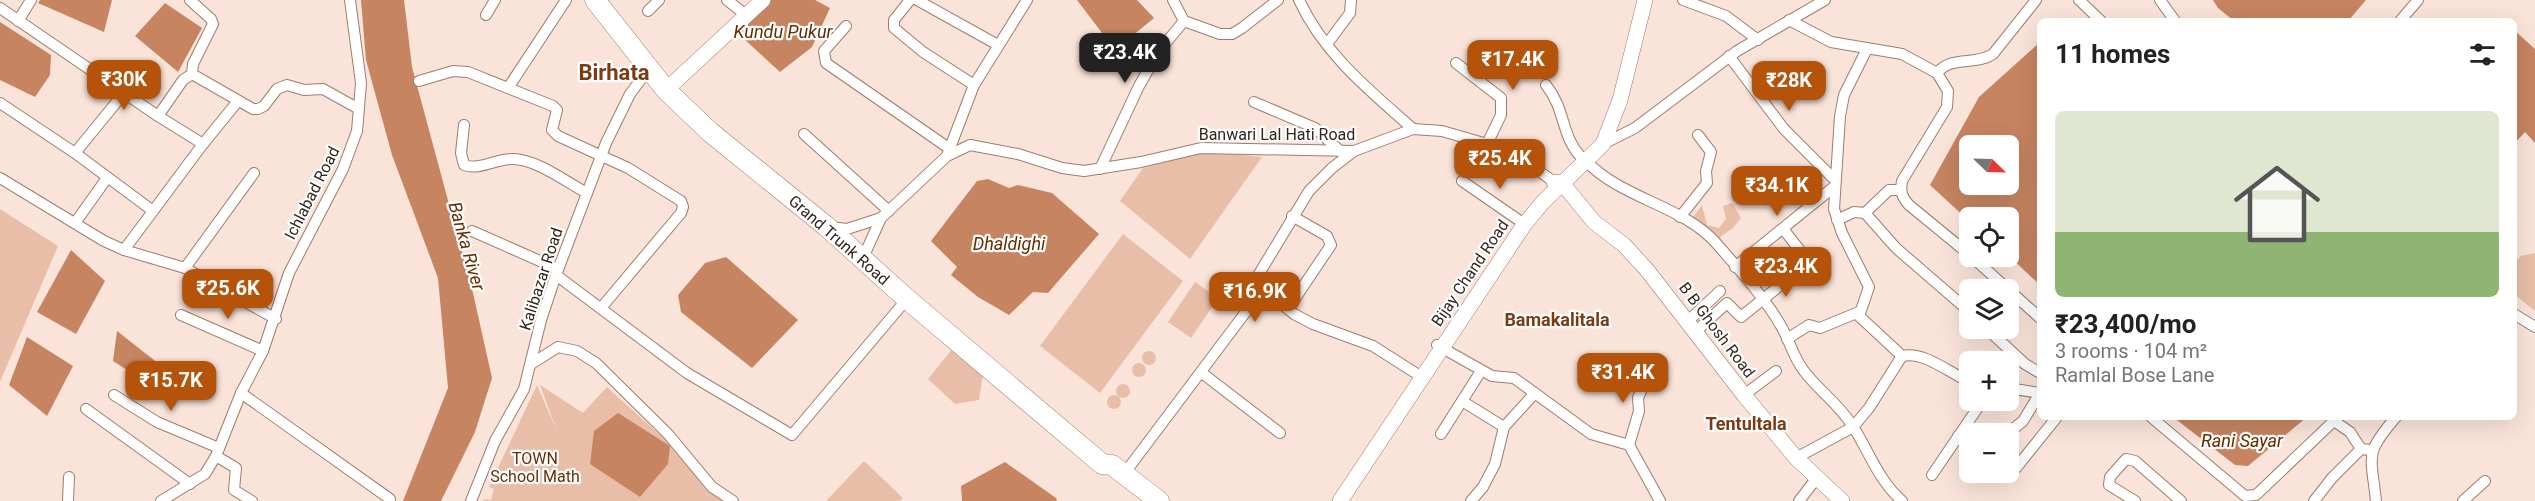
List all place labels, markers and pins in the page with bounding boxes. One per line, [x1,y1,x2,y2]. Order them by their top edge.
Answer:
pin: ₹23.4K [1076,33,1174,84]
pin: ₹17.4K [1464,40,1562,91]
pin: ₹30K [88,60,160,111]
pin: ₹28K [1753,61,1825,112]
pin: ₹25.4K [1451,139,1549,190]
pin: ₹34.1K [1728,166,1826,217]
pin: ₹23.4K [1737,247,1835,298]
pin: ₹25.6K [179,269,277,320]
pin: ₹16.9K [1206,272,1304,323]
pin: ₹31.4K [1574,353,1672,404]
pin: ₹15.7K [122,361,220,412]

